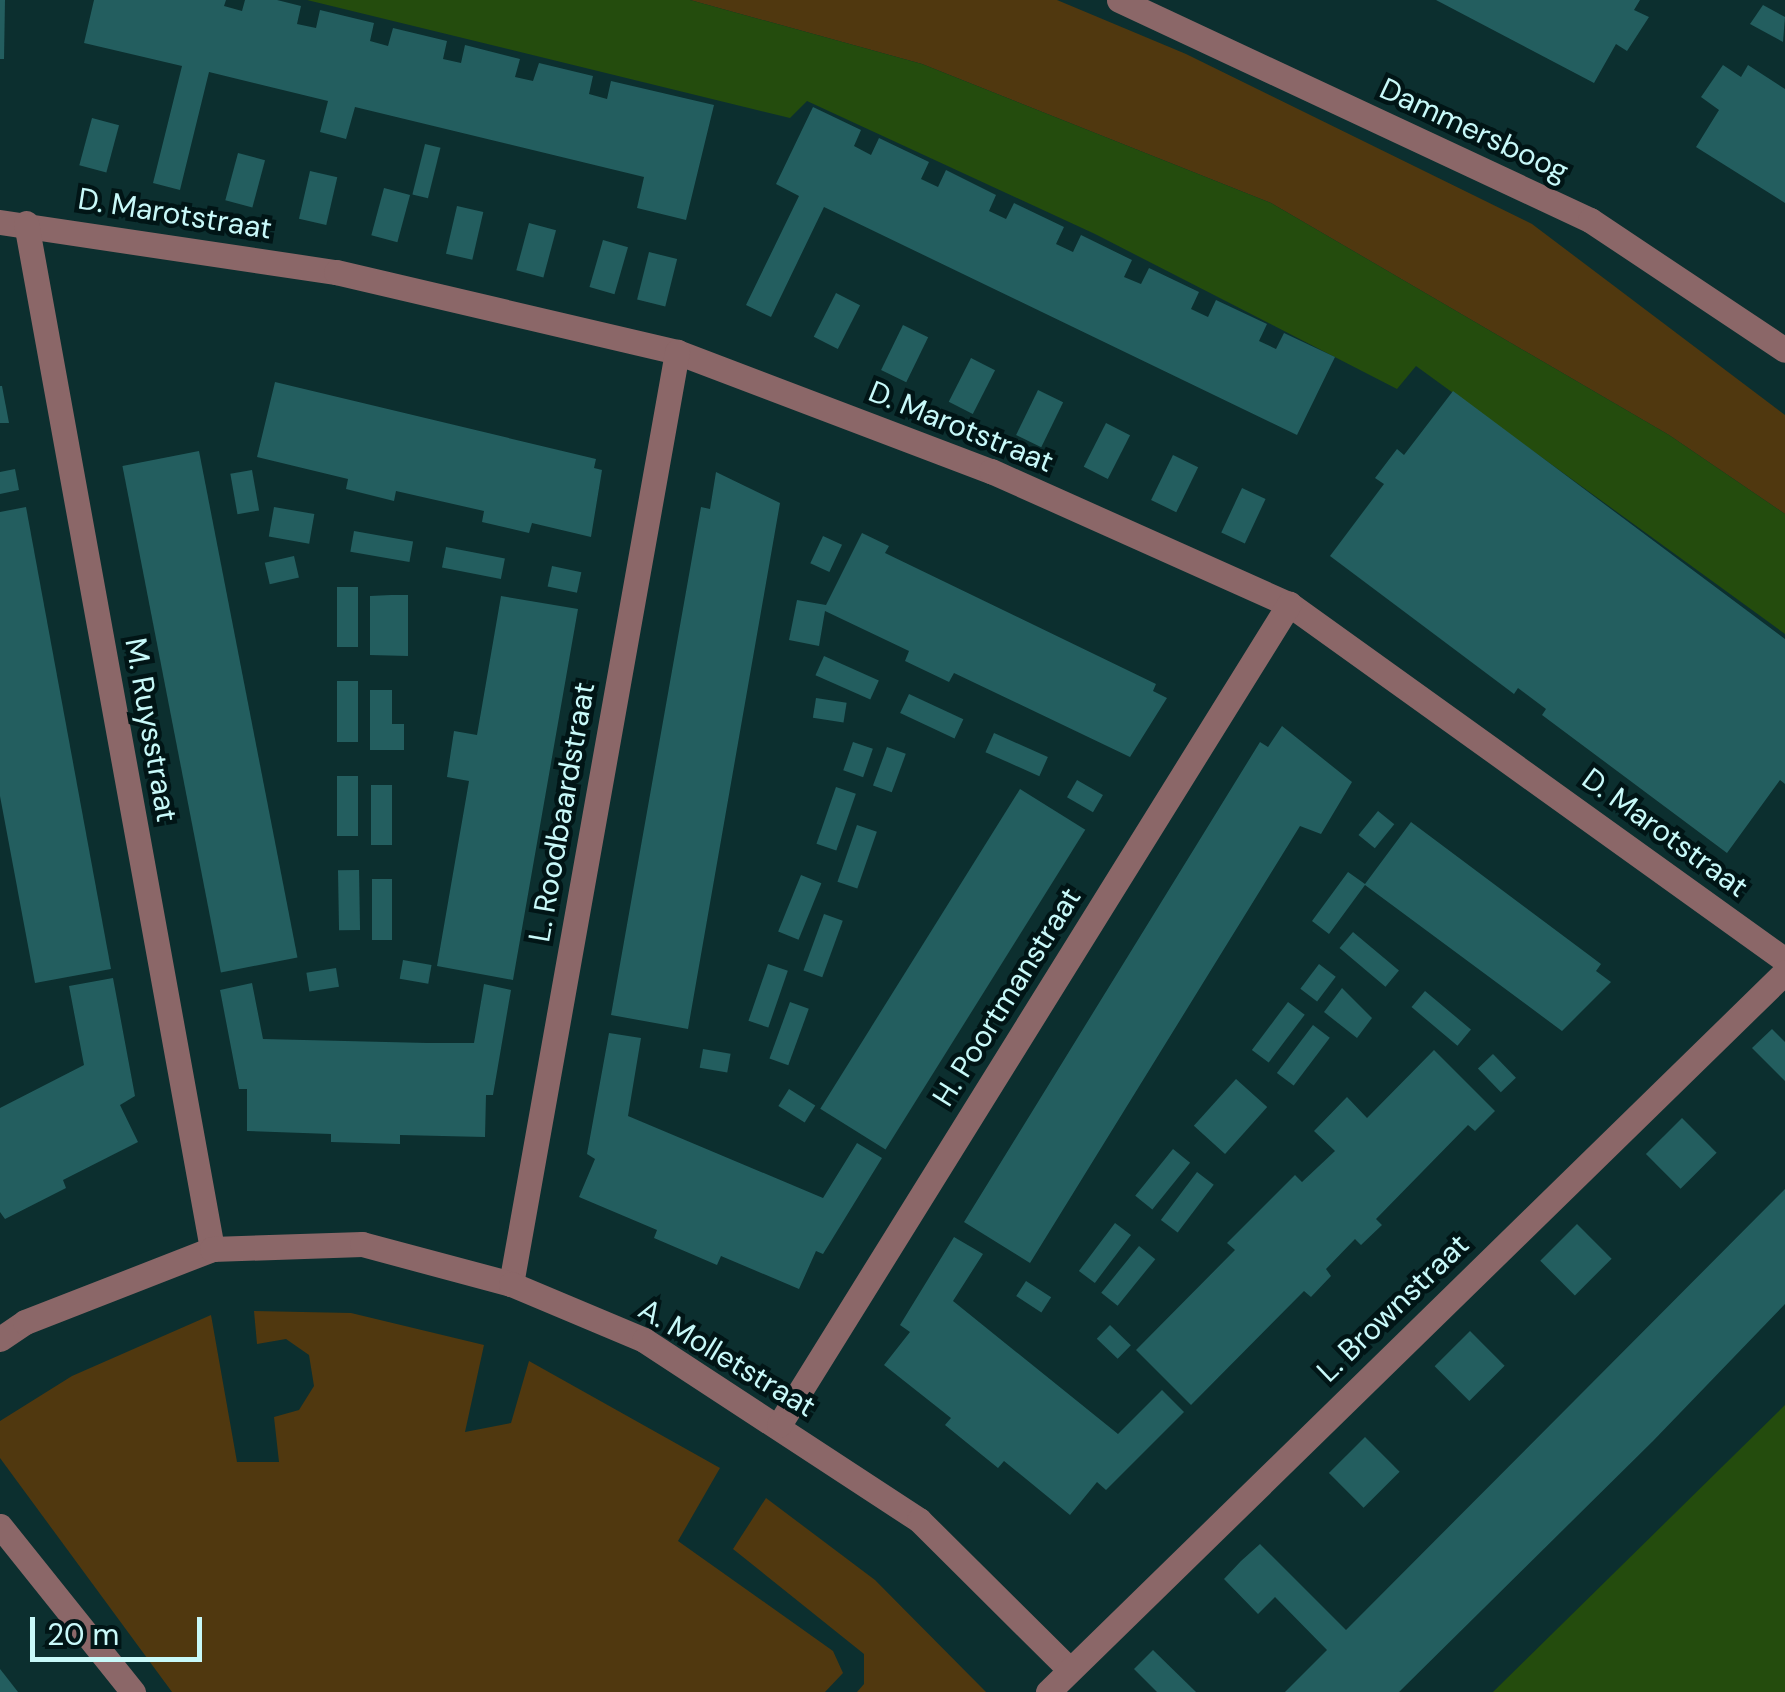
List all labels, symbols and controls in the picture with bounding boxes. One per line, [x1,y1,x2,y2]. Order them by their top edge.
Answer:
street label: Dammersboog [1374,71,1574,189]
street label: D. Marotstraat [75,181,275,247]
street label: D. Marotstraat [863,374,1059,480]
street label: M. Ruysstraat [117,635,185,825]
street label: L. Roodbaardstraat [521,679,603,945]
street label: D. Marotstraat [1575,761,1755,905]
street label: H. Poortmanstraat [925,881,1089,1113]
street label: L. Brownstraat [1310,1227,1476,1389]
street label: A. Molletstraat [632,1291,822,1425]
scale bar [35,1597,208,1659]
text: 20 m [47,1615,119,1654]

